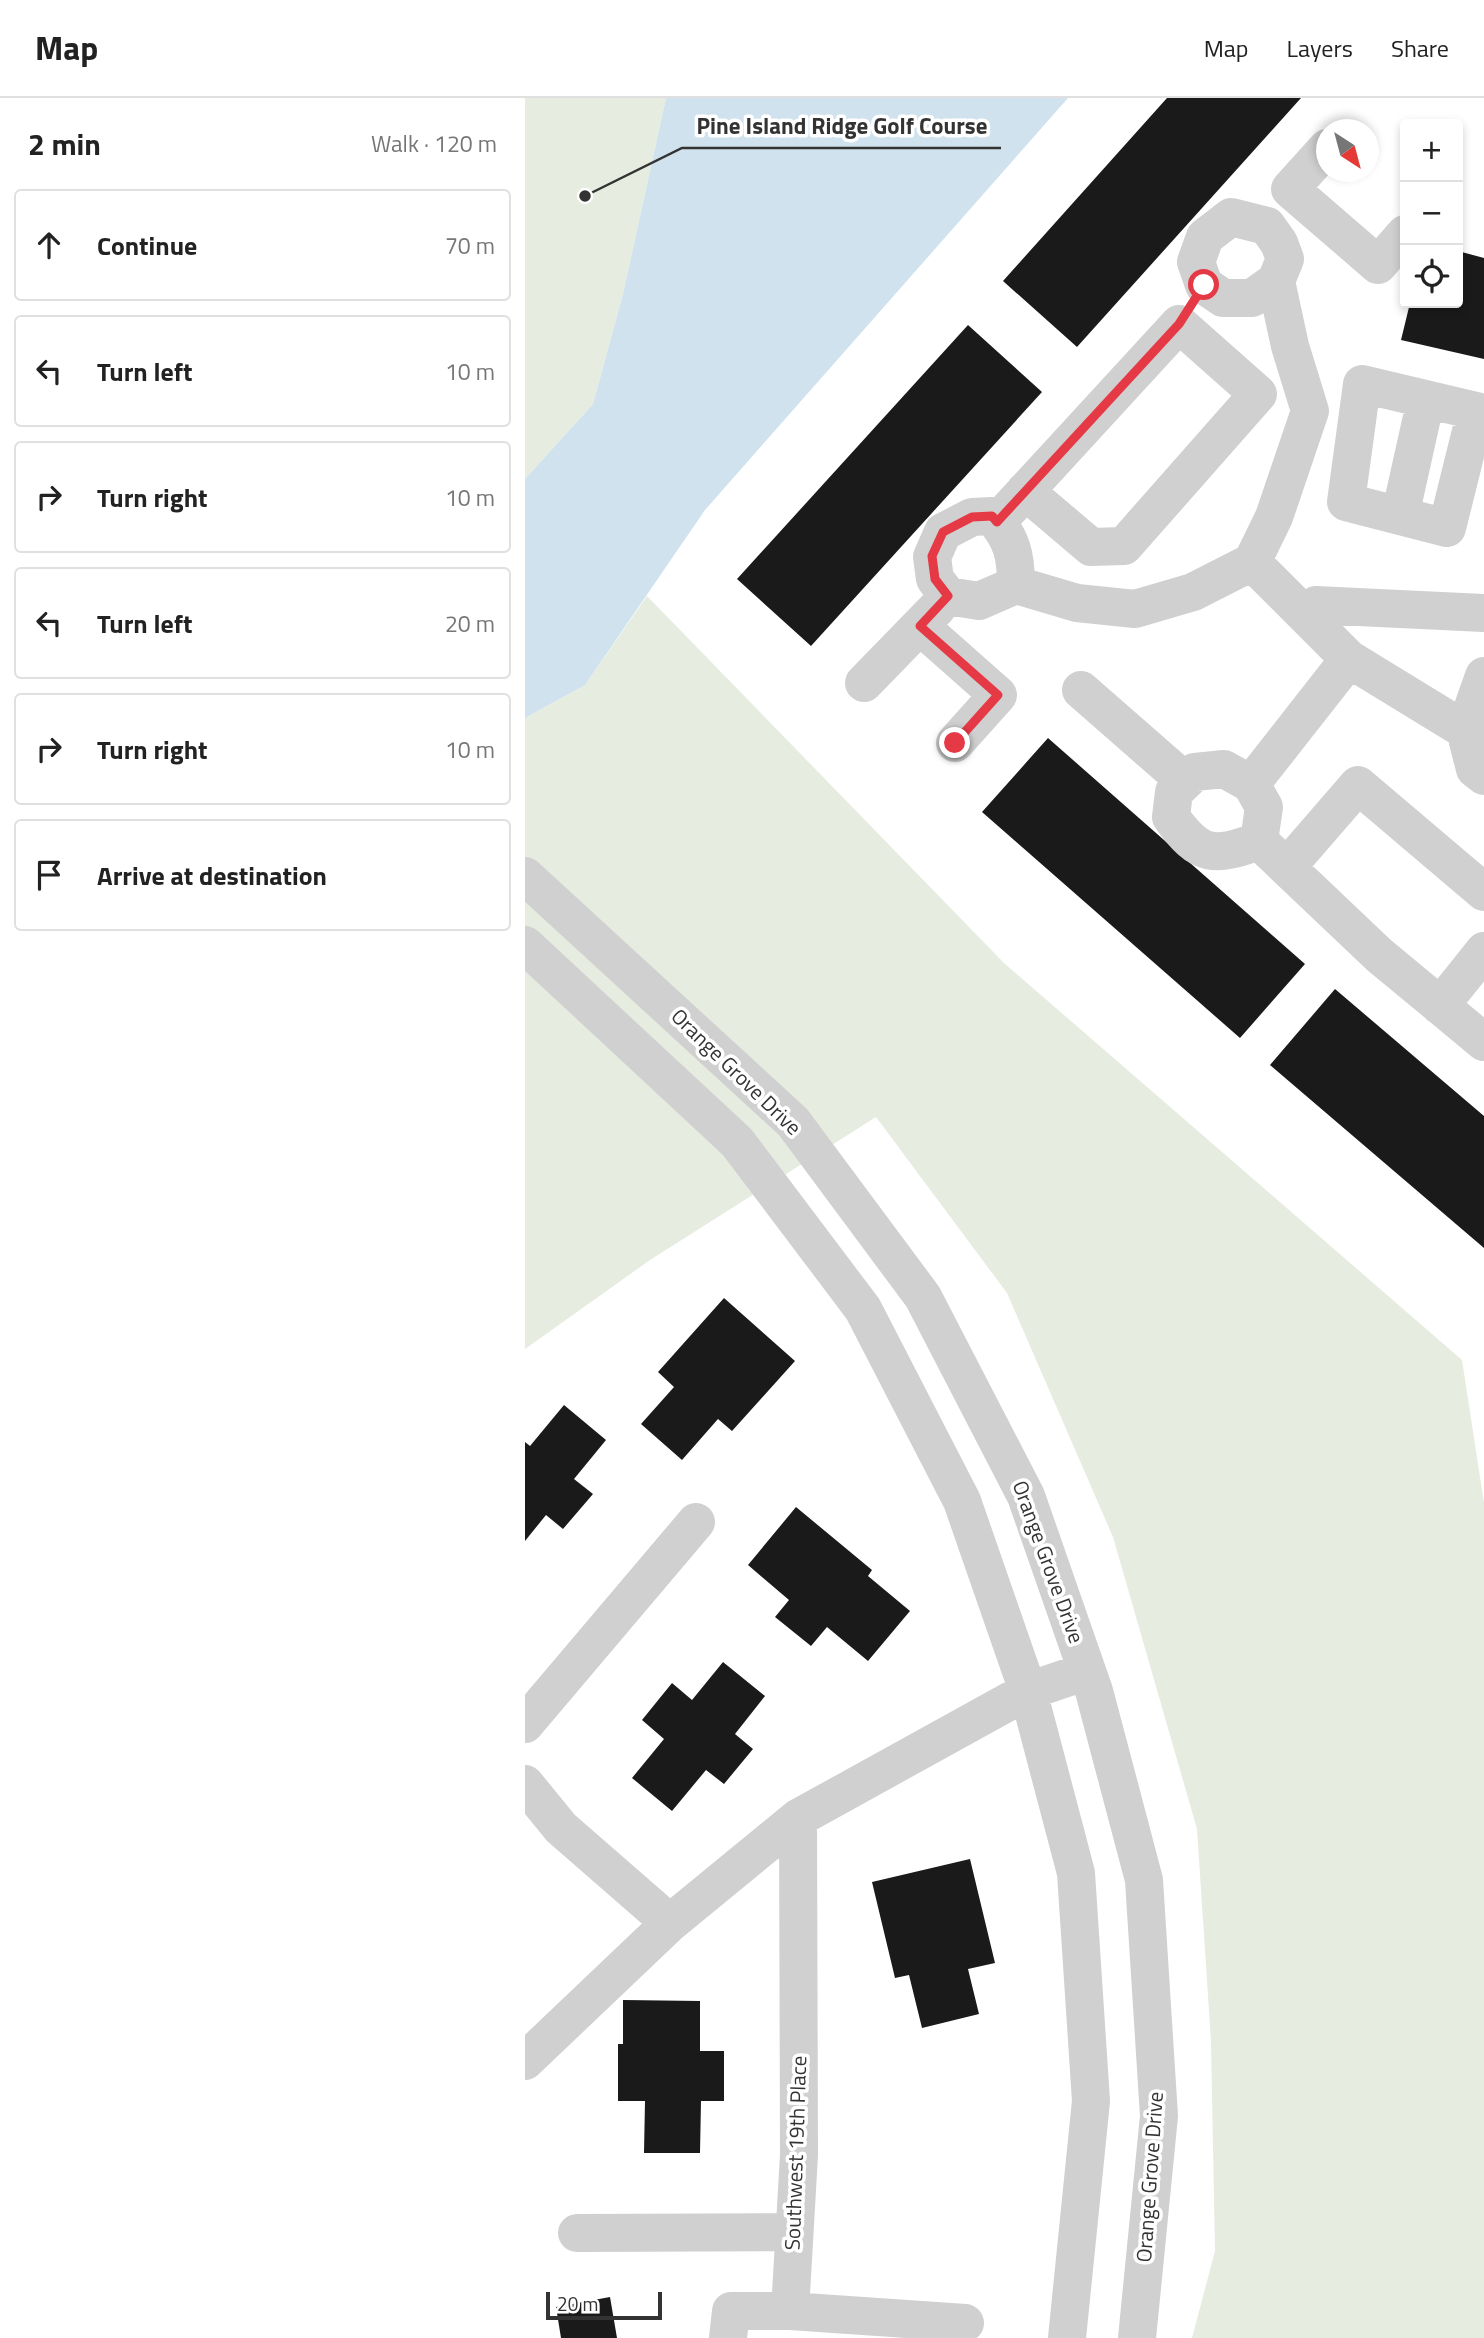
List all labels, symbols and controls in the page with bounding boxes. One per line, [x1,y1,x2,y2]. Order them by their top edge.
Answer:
text: Map [35,23,98,73]
text: Map [1204,30,1249,66]
text: Layers [1287,30,1353,66]
text: Share [1391,30,1449,66]
callout: Pine Island Ridge Golf Course [682,104,1001,148]
text: Pine Island Ridge Golf Course [697,108,987,143]
north arrow [1316,119,1379,182]
map controls [1400,119,1463,308]
button: + [1400,119,1463,182]
text: 2 min [28,121,101,167]
text: Walk · 120 m [371,126,497,161]
button: − [1400,182,1463,245]
icon: ahead [30,226,68,264]
text: Continue [97,226,197,265]
text: 70 m [445,228,495,263]
button: locate [1400,245,1463,308]
route start [1188,269,1219,300]
icon: left [30,352,68,390]
text: Turn left [97,352,192,391]
text: 10 m [445,354,495,389]
icon: right [30,478,68,516]
text: Turn right [97,478,208,517]
text: 10 m [445,480,495,515]
icon: left [30,604,68,642]
text: Turn left [97,604,192,643]
text: 20 m [445,606,495,641]
route end [939,727,970,758]
icon: right [30,730,68,768]
text: Turn right [97,730,208,769]
text: 10 m [445,732,495,767]
icon: arrive [30,856,68,894]
text: Arrive at destination [97,856,327,895]
street label: Orange Grove Drive [664,1000,809,1142]
street label: Orange Grove Drive [1005,1476,1093,1647]
street label: Southwest 19th Place [776,2055,814,2251]
street label: Orange Grove Drive [1127,2091,1171,2263]
scale bar [546,2289,661,2321]
text: 20 m [557,2289,598,2318]

